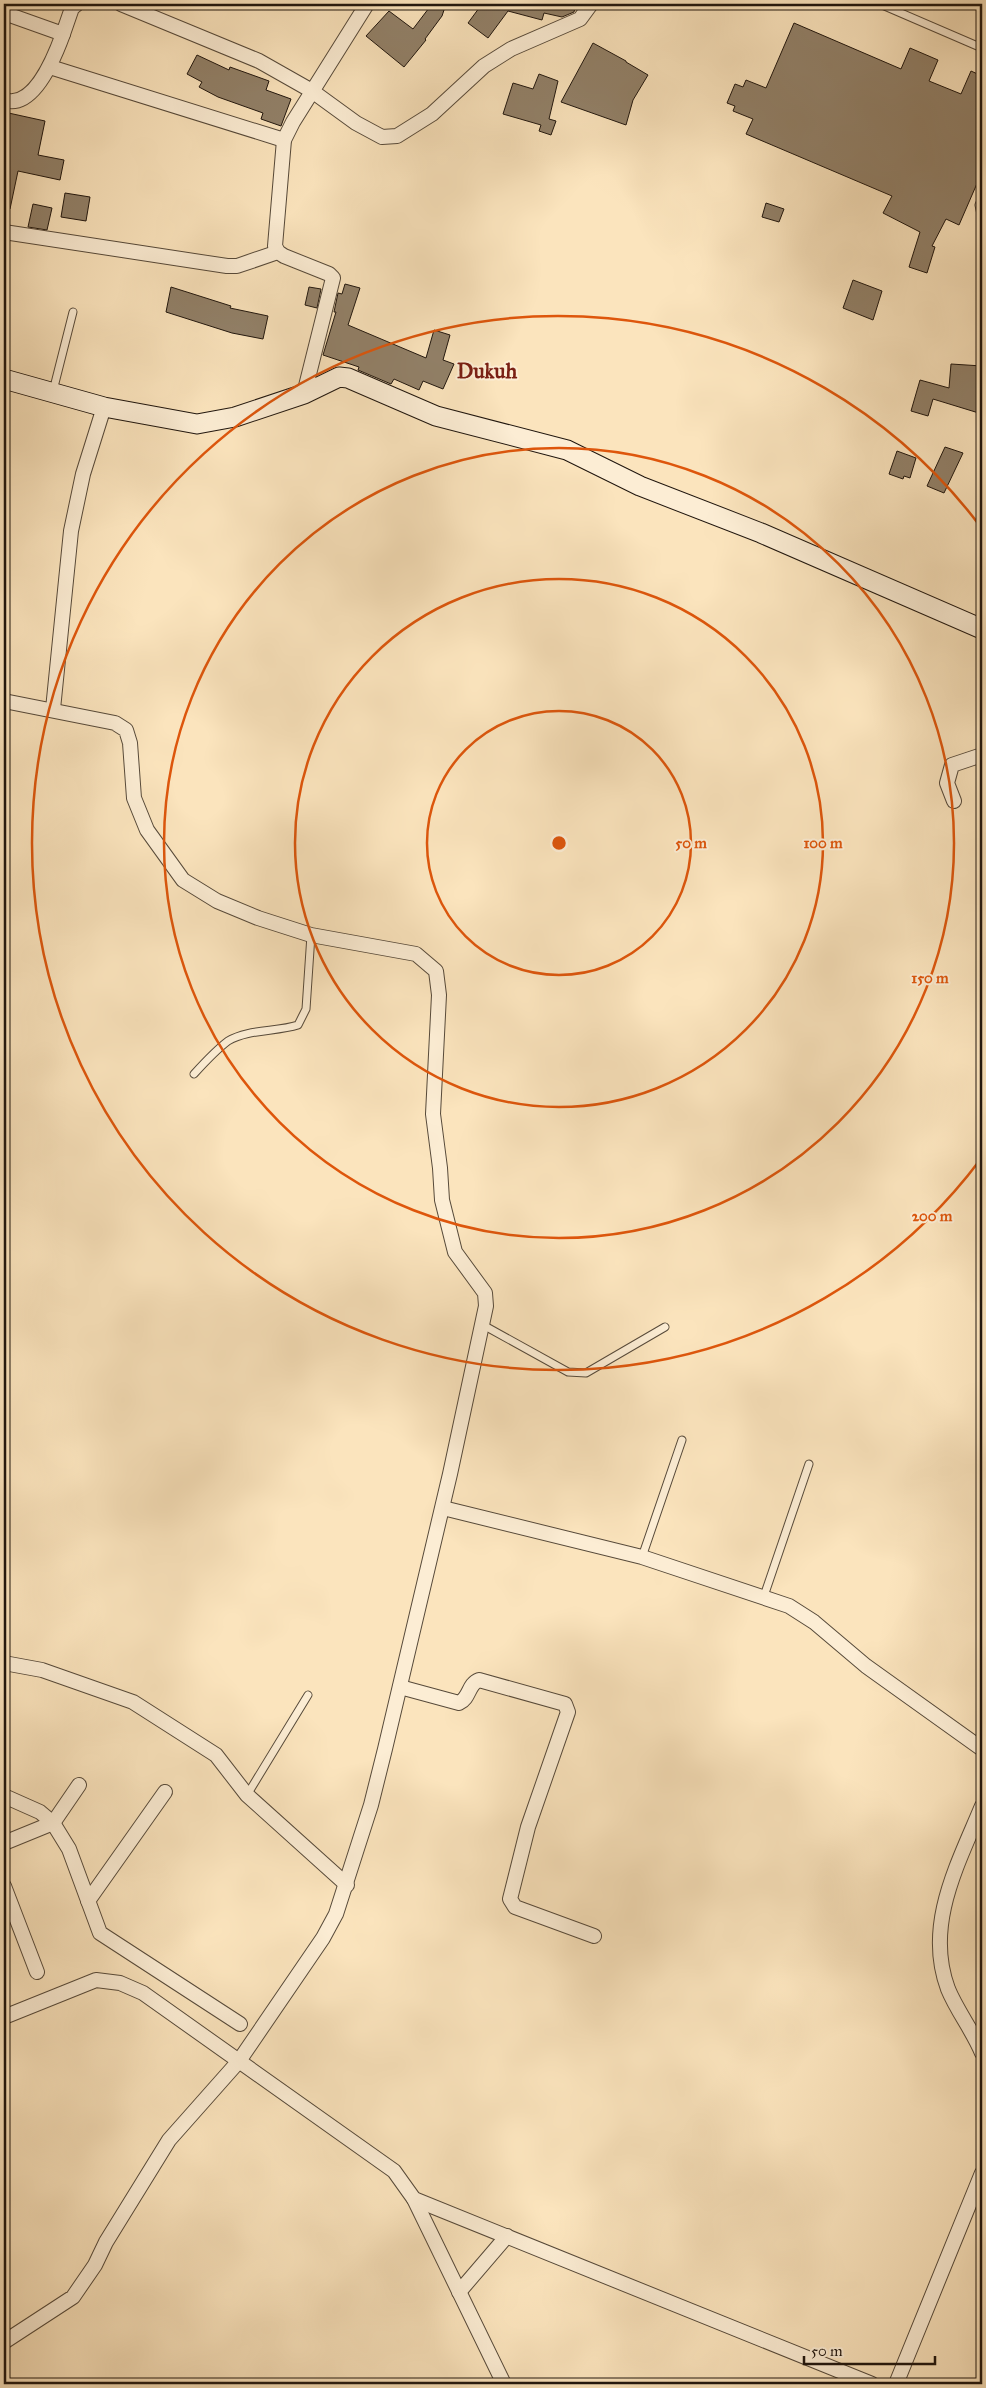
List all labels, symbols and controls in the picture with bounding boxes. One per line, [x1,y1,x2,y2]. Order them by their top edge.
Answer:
district label: Dukuh [457,358,518,384]
centre of rings [550,834,568,852]
text: 50 m [675,834,707,852]
text: 100 m [803,834,843,852]
text: 150 m [911,969,949,987]
text: 200 m [912,1207,953,1225]
scale bar [804,2333,935,2365]
text: 50 m [811,2342,843,2360]

